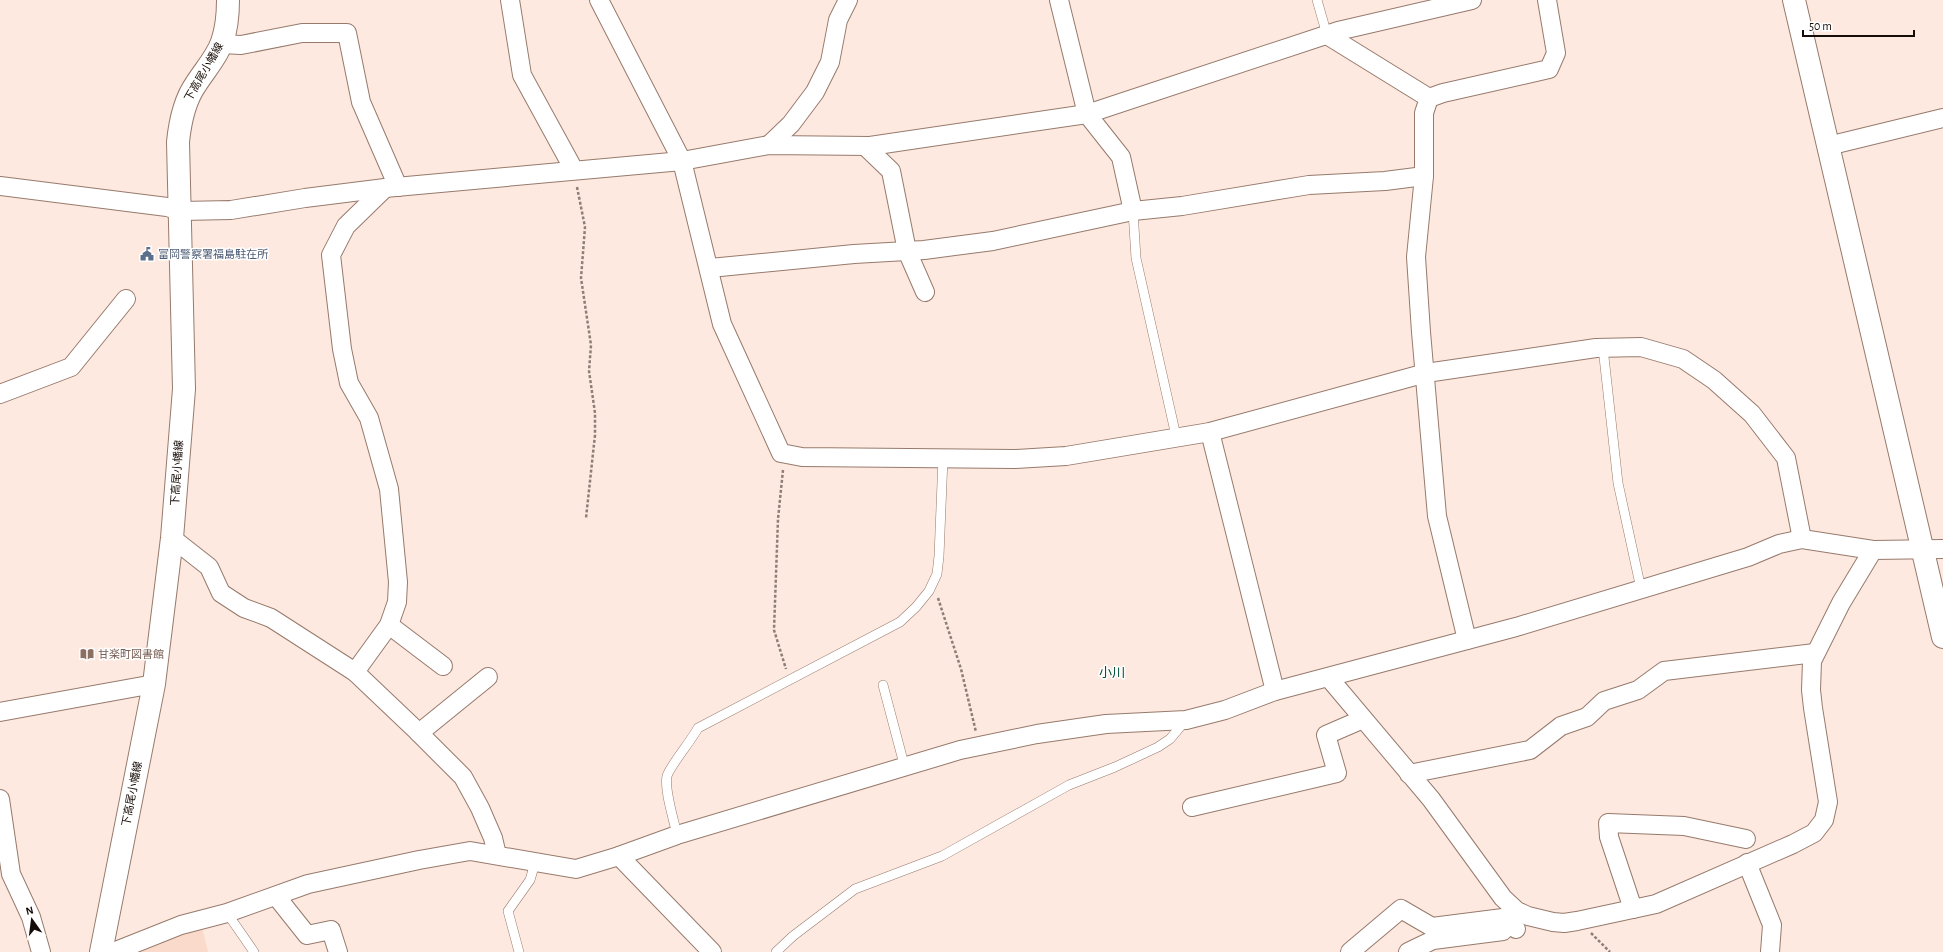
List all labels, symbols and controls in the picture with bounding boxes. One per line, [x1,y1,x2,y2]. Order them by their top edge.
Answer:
scale bar [1803,12,1914,38]
text: 50 m [1809,20,1832,32]
street label: 下高尾小幡線 [182,40,225,103]
public building icon: 富岡警察署福島駐在所 [139,246,155,262]
place label: 富岡警察署福島駐在所 [158,248,269,260]
street label: 下高尾小幡線 [168,440,185,506]
library icon: 甘楽町図書館 [79,646,95,662]
place label: 甘楽町図書館 [98,648,164,660]
district label: 小川 [1099,666,1125,680]
street label: 下高尾小幡線 [119,760,144,827]
north arrow [12,900,52,940]
text: N [25,905,35,917]

